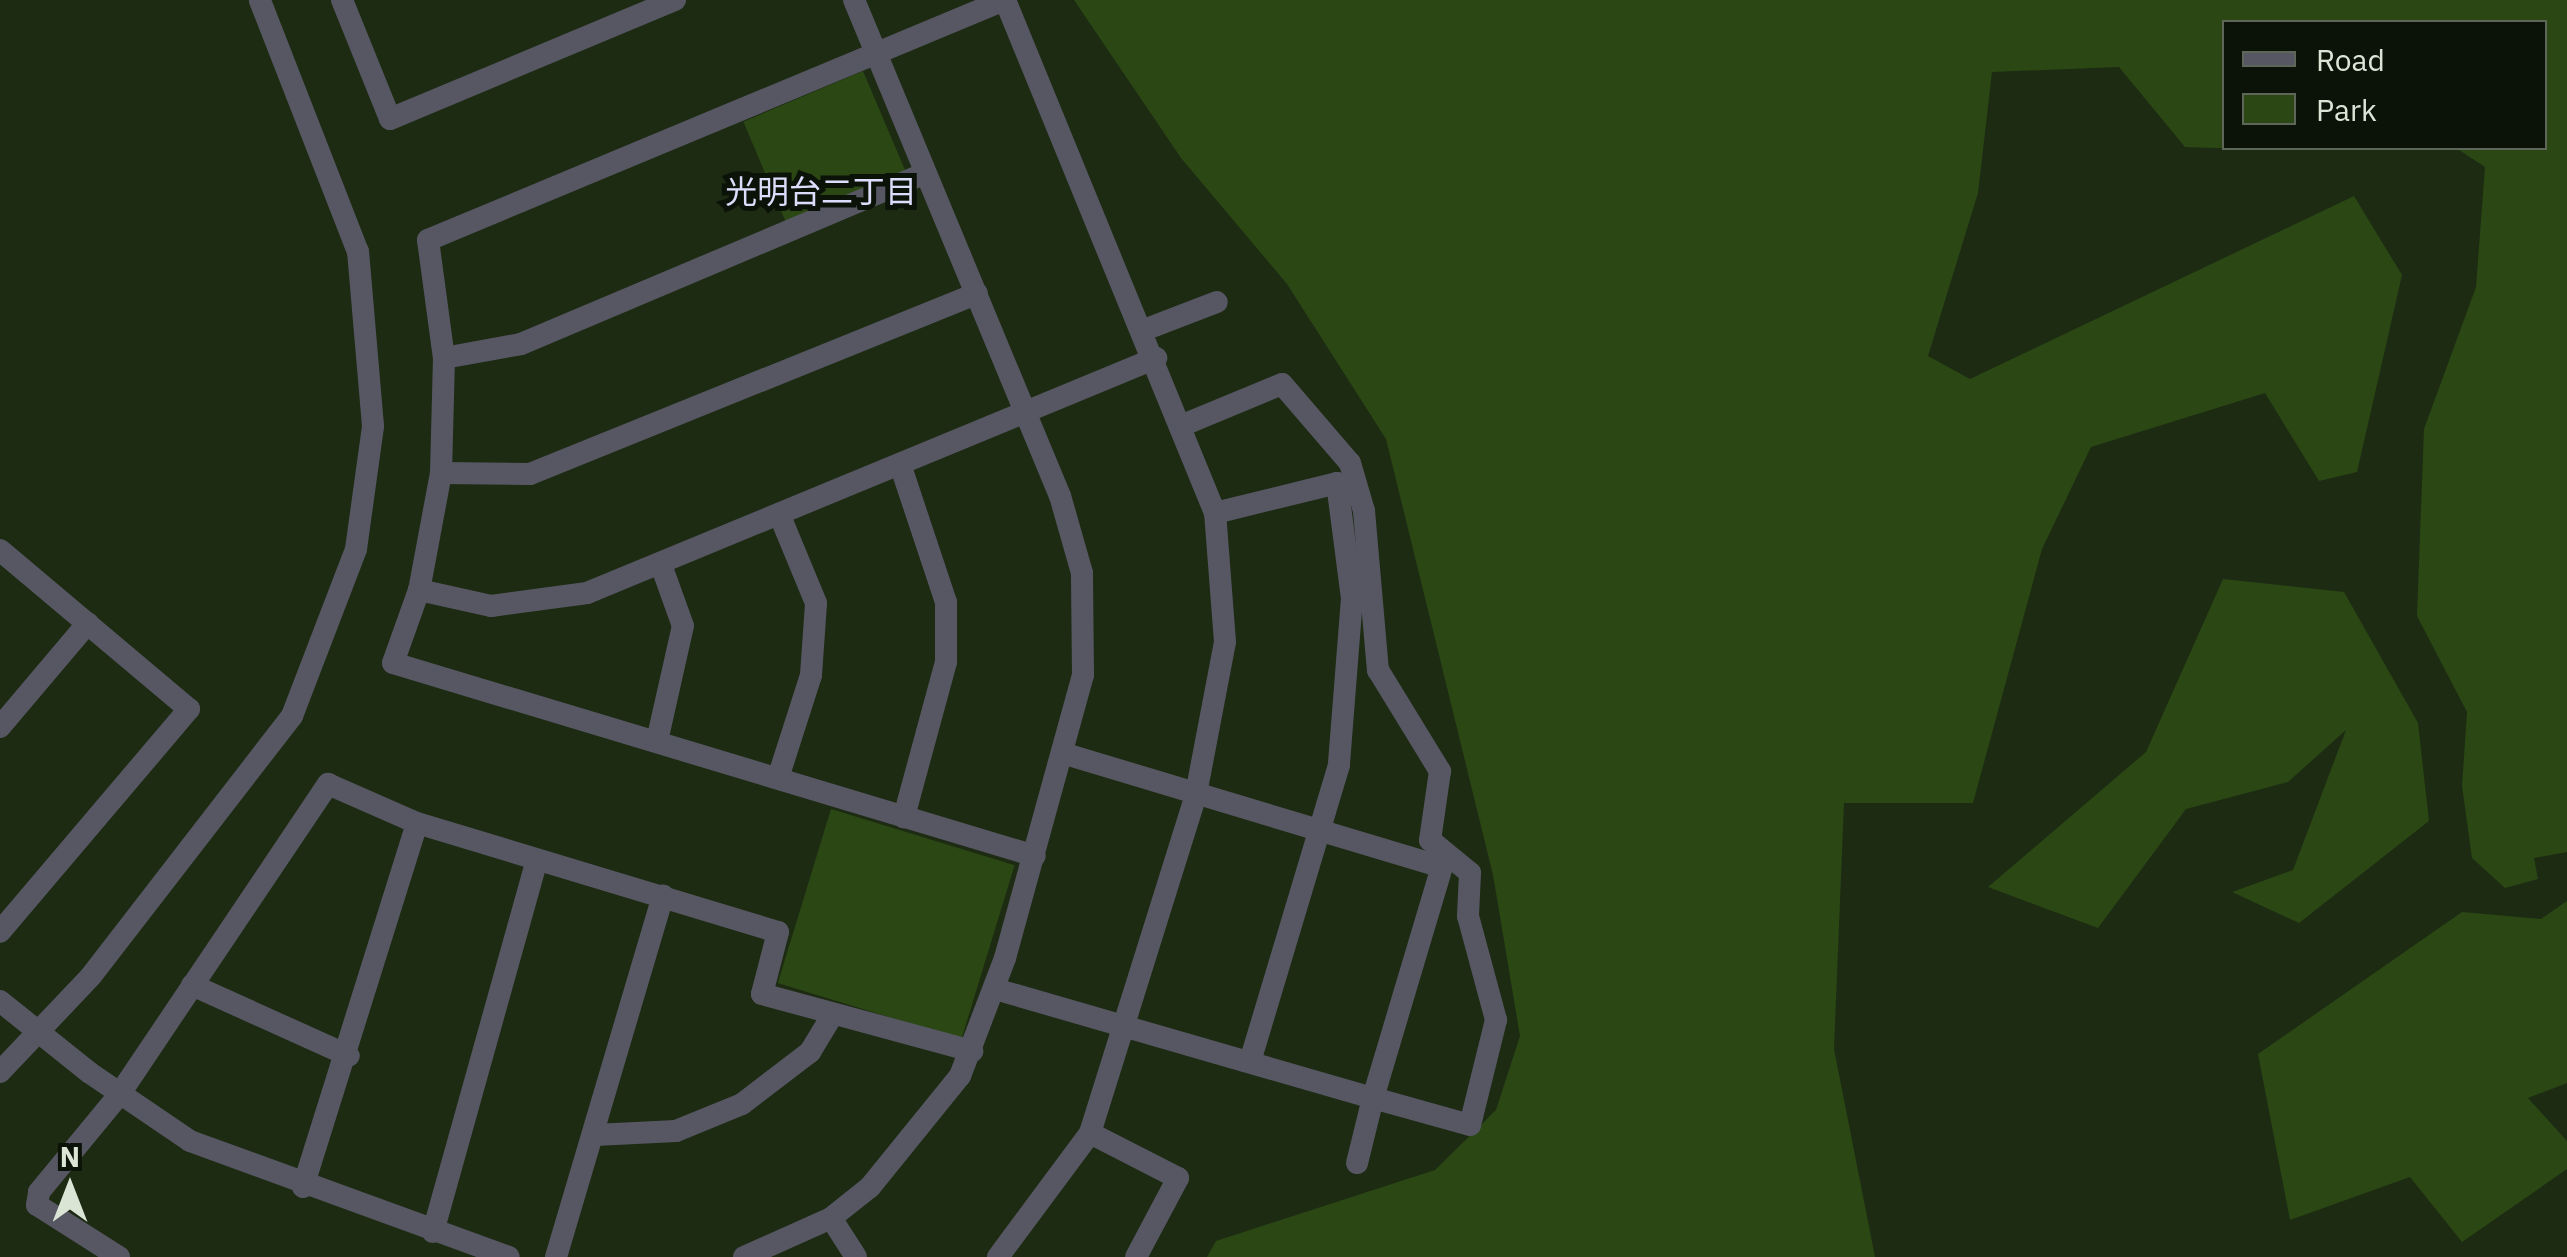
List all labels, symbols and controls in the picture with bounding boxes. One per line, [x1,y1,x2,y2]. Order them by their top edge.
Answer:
legend [2222,20,2547,150]
text: Road [2316,40,2385,79]
text: Park [2316,90,2377,129]
district label: 光明台二丁目 [725,172,917,210]
north arrow [20,1137,120,1237]
text: N [60,1138,80,1175]

